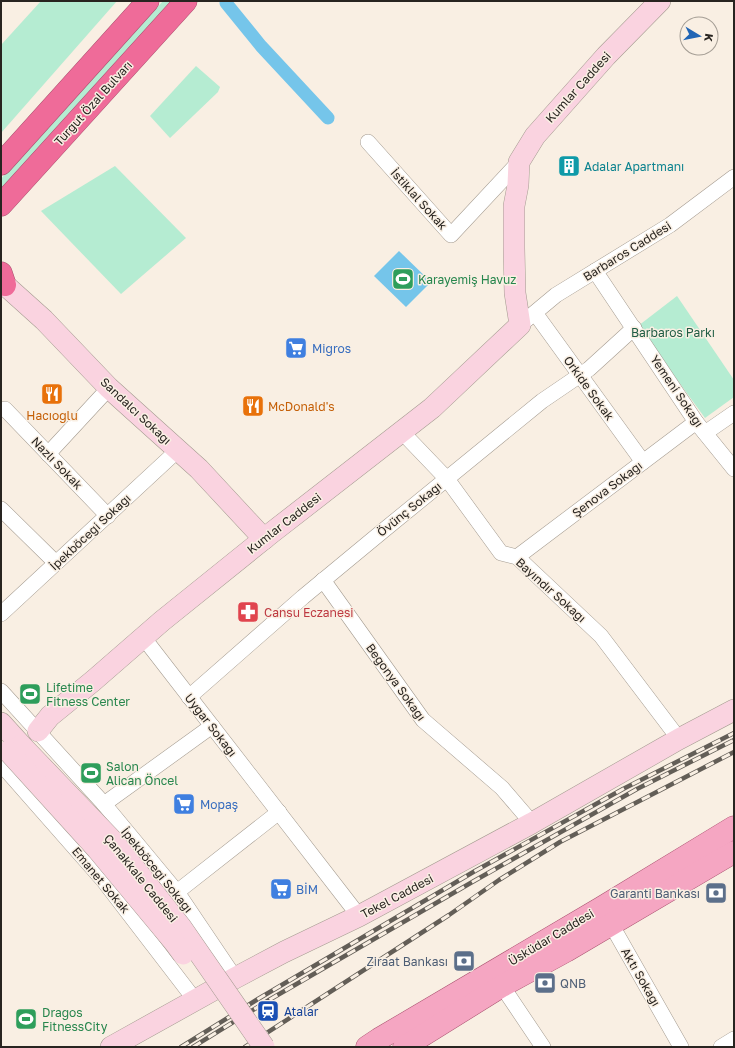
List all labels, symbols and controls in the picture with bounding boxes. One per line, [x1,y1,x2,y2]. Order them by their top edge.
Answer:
north arrow [679,16,719,56]
text: K [702,33,716,43]
street label: Kumlar Caddesi [542,48,614,126]
street label: Turgut Özal Bulvarı [51,57,135,149]
building icon: Adalar Apartmanı [556,153,582,179]
place label: Adalar Apartmanı [584,159,684,174]
street label: İstiklal Sokak [387,165,451,233]
street label: Barbaros Caddesi [580,218,674,284]
sports icon: Karayemiş Havuz [390,266,416,292]
place label: Karayemiş Havuz [418,272,516,287]
park label: Barbaros Parkı [631,325,715,340]
supermarket icon: Migros [283,335,309,361]
place label: Migros [312,341,351,356]
street label: Yemeni Sokağı [647,352,707,430]
street label: Orkide Sokak [561,353,618,423]
street label: Sandalcı Sokağı [97,374,175,448]
restaurant icon: Hacıoğlu [39,381,65,407]
restaurant icon: McDonald's [240,393,266,419]
place label: McDonald's [268,399,335,414]
place label: Hacıoğlu [26,408,78,423]
street label: Nazlı Sokak [28,434,86,493]
street label: Şenova Sokağı [569,458,645,520]
street label: Övünç Sokağı [374,478,444,540]
street label: Kumlar Caddesi [244,489,324,557]
street label: İpekböceği Sokağı [46,491,134,573]
street label: Bayındır Sokağı [513,555,589,625]
pharmacy icon: Cansu Eczanesi [235,599,261,625]
place label: Cansu Eczanesi [264,605,354,620]
street label: Begonya Sokağı [363,640,429,724]
place label: Lifetime Fitness Center [46,680,130,709]
sports icon: Lifetime Fitness Center [17,681,43,707]
street label: Uygar Sokağı [182,690,240,760]
place label: Salon Alican Öncel [106,759,178,788]
sports icon: Salon Alican Öncel [78,760,104,786]
supermarket icon: Mopaş [171,791,197,817]
place label: Mopaş [200,797,238,812]
street label: İpekböceği Sokağı [118,824,196,916]
street label: Çanakkale Caddesi [101,831,181,925]
street label: Emanet Sokak [69,844,133,916]
street label: Tekel Caddesi [358,871,436,921]
supermarket icon: BİM [268,876,294,902]
bank icon: Garanti Bankası [703,880,729,906]
place label: BİM [296,882,318,897]
place label: Garanti Bankası [610,886,700,901]
street label: Üsküdar Caddesi [505,906,597,968]
street label: Aktı Sokağı [618,945,664,1009]
bank icon: Ziraat Bankası [451,948,477,974]
place label: Ziraat Bankası [367,954,448,969]
bank icon: QNB [532,970,558,996]
place label: QNB [560,976,586,991]
station icon: Atalar [255,998,281,1024]
place label: Atalar [284,1004,319,1019]
place label: Dragos FitnessCity [42,1005,108,1034]
sports icon: Dragos FitnessCity [13,1006,39,1032]

